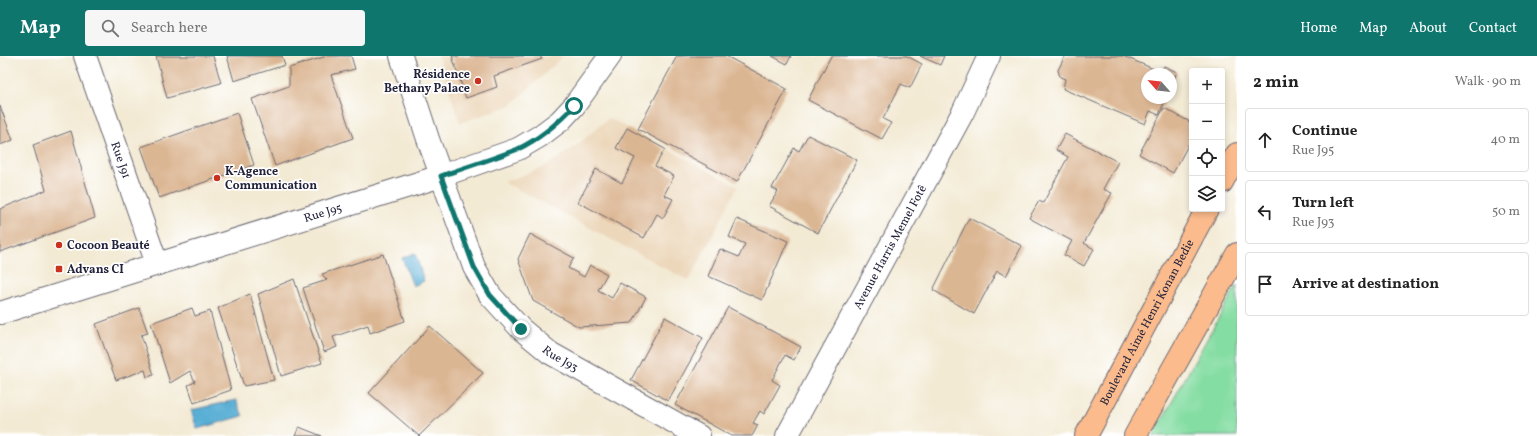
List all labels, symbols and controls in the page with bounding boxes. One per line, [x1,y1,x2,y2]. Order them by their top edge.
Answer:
search box [85,10,365,46]
text: Map [20,15,61,41]
icon: search [99,17,121,39]
text: Search here [131,18,208,39]
text: Home [1300,19,1337,38]
text: Map [1359,19,1387,38]
text: About [1409,19,1447,38]
text: Contact [1469,19,1517,38]
place label: Résidence Bethany Palace [384,67,470,97]
north arrow [1141,68,1177,104]
map controls [1189,68,1225,212]
button: + [1189,68,1225,104]
text: 2 min [1253,71,1299,94]
text: Walk · 90 m [1455,73,1521,91]
marker: Résidence Bethany Palace [473,76,483,86]
route start [565,97,583,115]
button: − [1189,104,1225,140]
text: Continue [1292,121,1357,142]
icon: ahead [1254,129,1276,151]
text: 40 m [1491,131,1520,149]
street label: Rue J91 [106,140,134,181]
button: locate [1189,140,1225,176]
text: Rue J95 [1292,142,1334,160]
place label: K-Agence Communication [225,164,317,194]
marker: K-Agence Communication [212,173,222,183]
button: layers [1189,176,1225,212]
street label: Avenue Harris Memel Fotê [850,182,931,313]
text: Turn left [1292,193,1354,214]
street label: Rue J95 [302,200,344,227]
icon: left [1254,201,1276,223]
text: 50 m [1492,203,1520,221]
text: Rue J93 [1292,214,1334,232]
street label: Boulevard Aimé Henri Konan Bedie [1097,236,1199,409]
place label: Cocoon Beauté [67,238,150,254]
marker: Cocoon Beauté [54,240,64,250]
place label: Advans CI [67,262,124,278]
marker: Advans CI [54,264,64,274]
icon: arrive [1254,273,1276,295]
text: Arrive at destination [1292,274,1439,295]
route end [512,320,530,338]
street label: Rue J93 [538,343,581,376]

